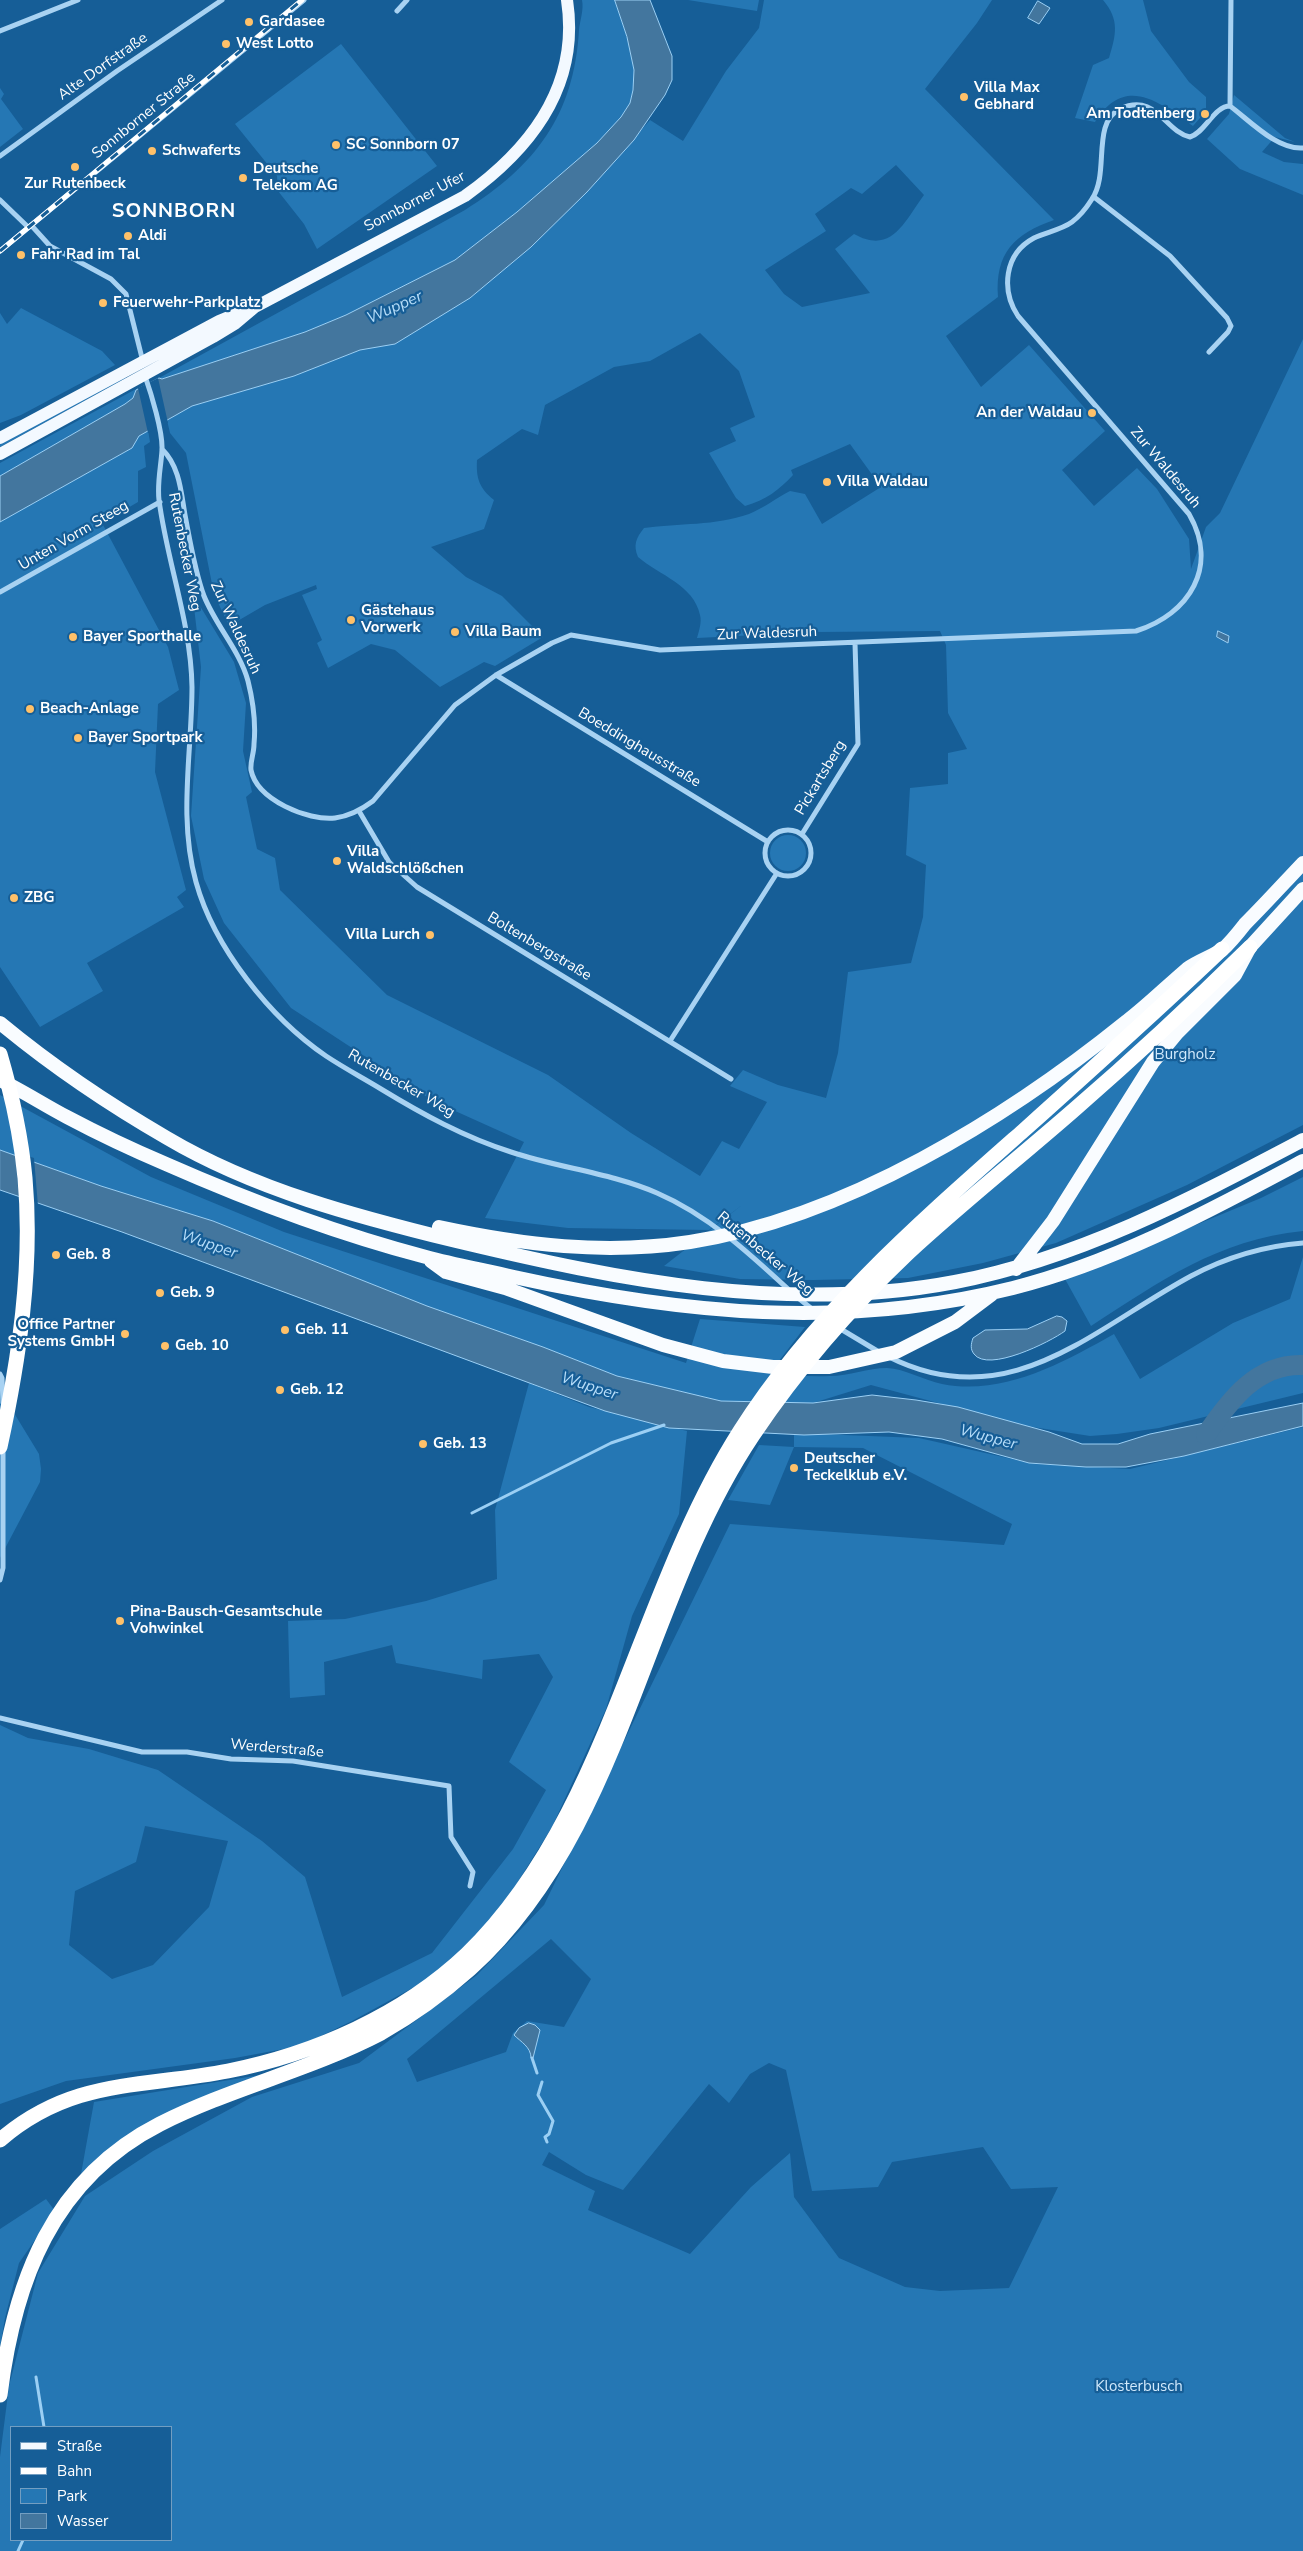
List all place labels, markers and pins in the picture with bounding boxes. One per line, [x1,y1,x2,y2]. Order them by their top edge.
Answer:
place label: Gardasee [259,13,325,31]
marker: Gardasee [243,16,255,28]
place label: West Lotto [236,35,314,53]
marker: West Lotto [220,38,232,50]
place label: Villa Max Gebhard [974,79,1040,114]
marker: Villa Max Gebhard [958,91,970,103]
place label: Am Todtenberg [1086,105,1195,123]
marker: Am Todtenberg [1199,108,1211,120]
place label: SC Sonnborn 07 [346,136,460,154]
marker: SC Sonnborn 07 [330,139,342,151]
place label: Schwaferts [162,142,241,160]
marker: Schwaferts [146,145,158,157]
place label: Deutsche Telekom AG [253,160,338,195]
marker: Zur Rutenbeck [69,161,81,173]
marker: Deutsche Telekom AG [237,172,249,184]
place label: Zur Rutenbeck [24,175,126,193]
place label: Aldi [138,227,167,245]
marker: Aldi [122,230,134,242]
place label: Fahr Rad im Tal [31,246,140,264]
marker: Fahr Rad im Tal [15,249,27,261]
place label: Feuerwehr-Parkplatz [113,294,261,312]
marker: Feuerwehr-Parkplatz [97,297,109,309]
place label: An der Waldau [976,404,1082,422]
marker: An der Waldau [1086,407,1098,419]
place label: Villa Waldau [837,473,928,491]
marker: Villa Waldau [821,476,833,488]
place label: Gästehaus Vorwerk [361,602,434,637]
marker: Gästehaus Vorwerk [345,614,357,626]
place label: Villa Baum [465,623,542,641]
marker: Villa Baum [449,626,461,638]
place label: Bayer Sporthalle [83,628,201,646]
marker: Bayer Sporthalle [67,631,79,643]
place label: Beach-Anlage [40,700,139,718]
marker: Beach-Anlage [24,703,36,715]
place label: Bayer Sportpark [88,729,203,747]
marker: Bayer Sportpark [72,732,84,744]
place label: Villa Waldschlößchen [347,843,464,878]
marker: Villa Waldschlößchen [331,855,343,867]
place label: ZBG [24,889,54,907]
marker: ZBG [8,892,20,904]
place label: Villa Lurch [345,926,420,944]
marker: Villa Lurch [424,929,436,941]
place label: Geb. 8 [66,1246,111,1264]
marker: Geb. 8 [50,1249,62,1261]
place label: Geb. 9 [170,1284,215,1302]
marker: Geb. 9 [154,1287,166,1299]
place label: Office Partner Systems GmbH [8,1316,115,1351]
place label: Geb. 11 [295,1321,349,1339]
marker: Geb. 11 [279,1324,291,1336]
marker: Office Partner Systems GmbH [119,1328,131,1340]
place label: Geb. 10 [175,1337,229,1355]
marker: Geb. 10 [159,1340,171,1352]
place label: Geb. 12 [290,1381,344,1399]
marker: Geb. 12 [274,1384,286,1396]
place label: Geb. 13 [433,1435,487,1453]
marker: Geb. 13 [417,1438,429,1450]
place label: Deutscher Teckelklub e.V. [804,1450,907,1485]
marker: Deutscher Teckelklub e.V. [788,1462,800,1474]
place label: Pina-Bausch-Gesamtschule Vohwinkel [130,1603,322,1638]
marker: Pina-Bausch-Gesamtschule Vohwinkel [114,1615,126,1627]

